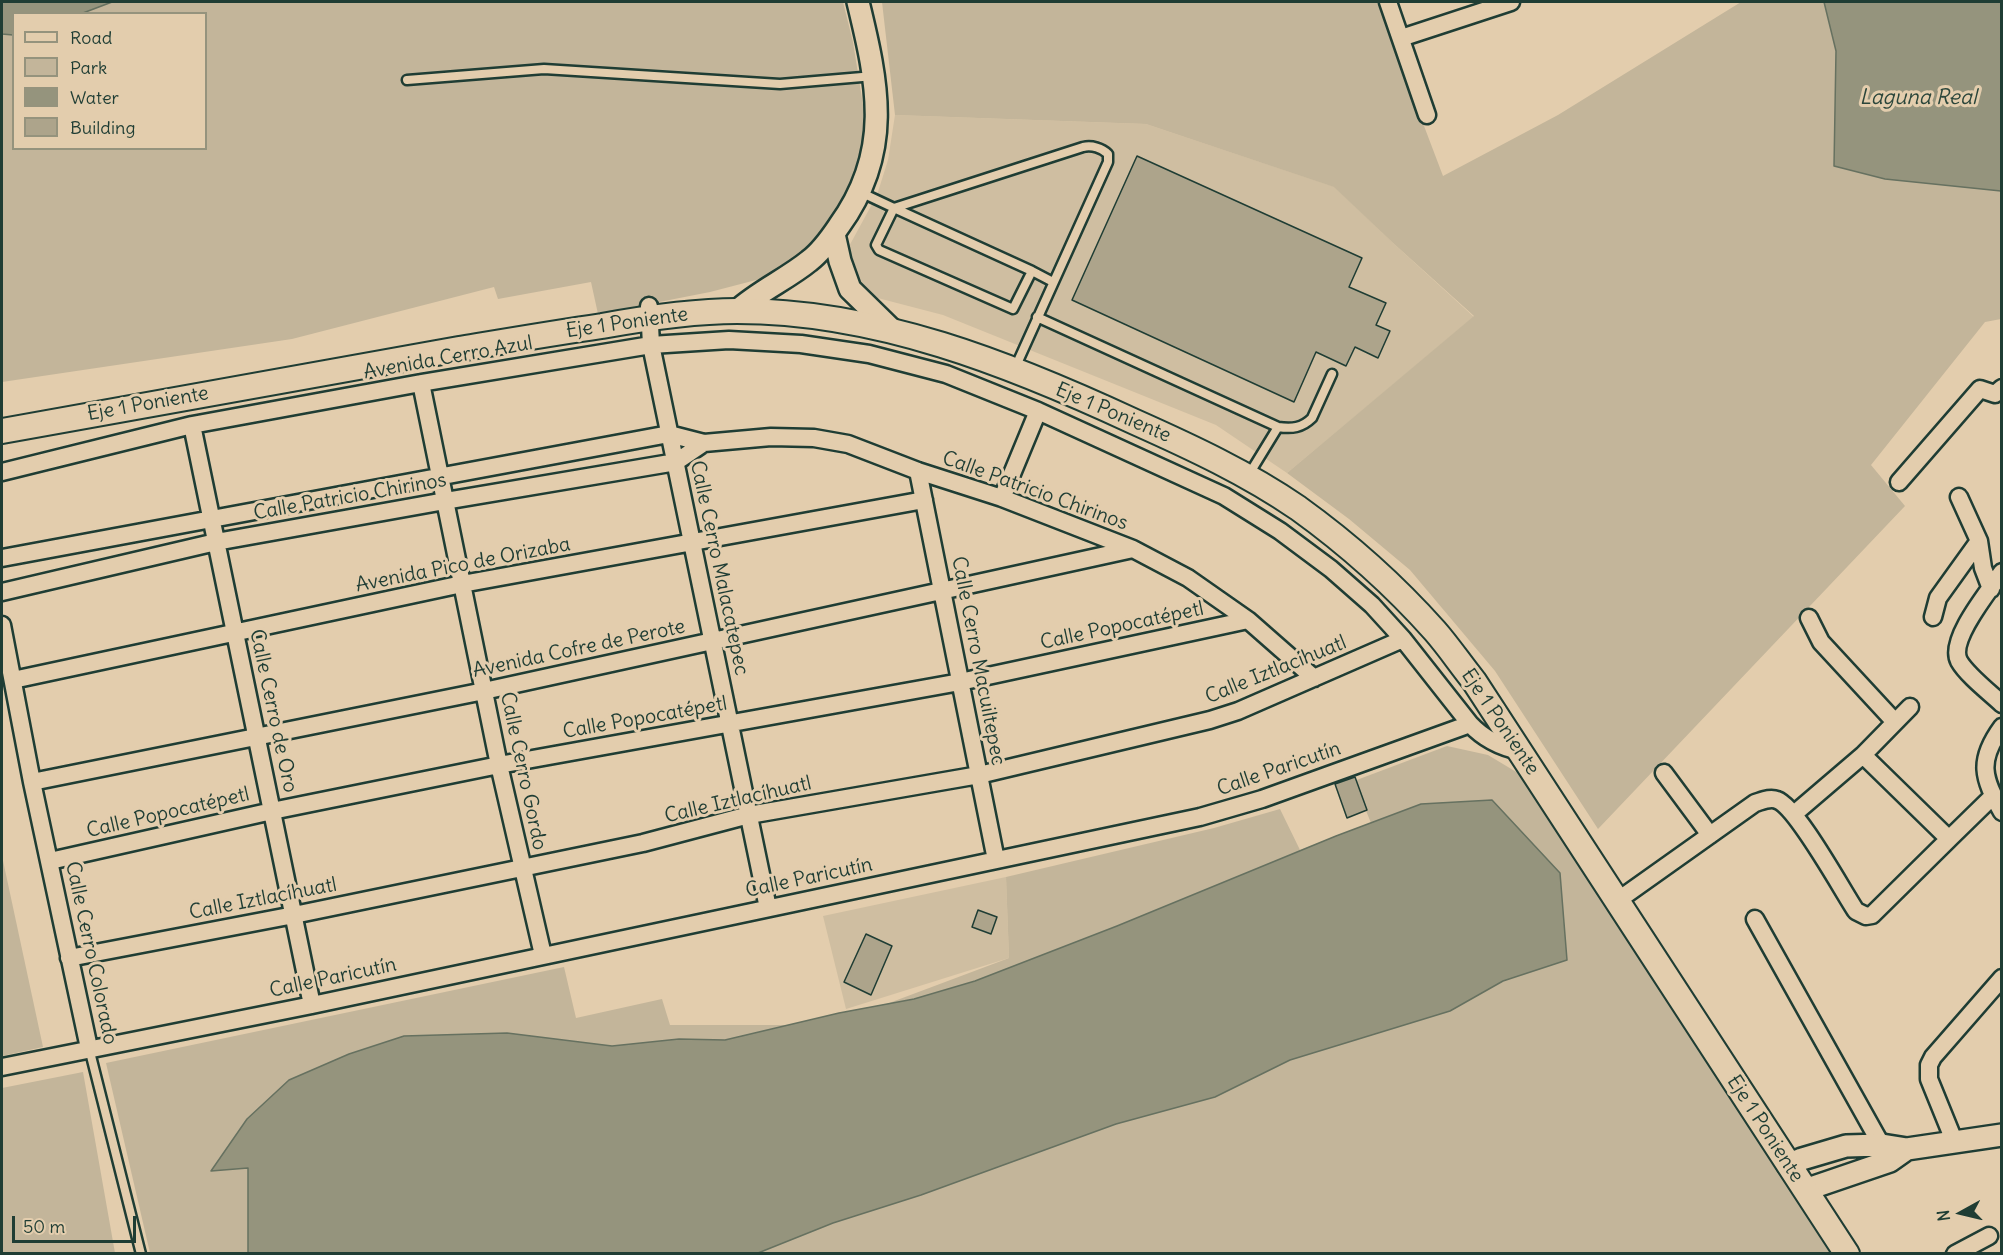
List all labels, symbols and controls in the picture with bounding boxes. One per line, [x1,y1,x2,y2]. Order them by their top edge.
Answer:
legend [12,12,207,150]
text: Road [70,26,112,49]
text: Park [70,56,107,79]
water label: Laguna Real [1859,85,1977,111]
text: Water [70,86,119,109]
text: Building [70,116,135,139]
street label: Eje 1 Poniente [565,303,689,343]
street label: Avenida Cerro Azul [362,331,534,385]
street label: Eje 1 Poniente [1052,378,1174,448]
street label: Eje 1 Poniente [85,382,211,426]
street label: Calle Patricio Chirinos [939,446,1131,536]
street label: Calle Cerro Malacatepec [685,458,753,678]
street label: Calle Patricio Chirinos [252,468,448,526]
street label: Avenida Pico de Orizaba [354,532,572,598]
street label: Calle Cerro Macuiltepec [946,554,1010,768]
street label: Calle Popocatépetl [1038,597,1206,655]
street label: Avenida Cofre de Perote [471,615,687,683]
street label: Calle Cerro de Oro [244,627,302,795]
street label: Calle Iztlacíhuatl [1202,631,1350,709]
street label: Eje 1 Poniente [1456,664,1544,780]
street label: Calle Cerro Gordo [495,690,551,852]
street label: Calle Popocatépetl [561,692,729,744]
street label: Calle Paricutín [1214,737,1344,801]
street label: Calle Iztlacíhuatl [662,771,814,829]
street label: Calle Popocatépetl [84,783,252,843]
street label: Calle Paricutín [743,853,875,903]
street label: Calle Cerro Colorado [60,859,122,1047]
street label: Calle Iztlacíhuatl [187,873,339,925]
street label: Calle Paricutín [267,953,399,1003]
street label: Eje 1 Poniente [1721,1071,1809,1187]
north arrow [1931,1183,1991,1243]
scale bar [15,1204,140,1242]
text: N [1933,1209,1954,1222]
text: 50 m [23,1215,65,1238]

